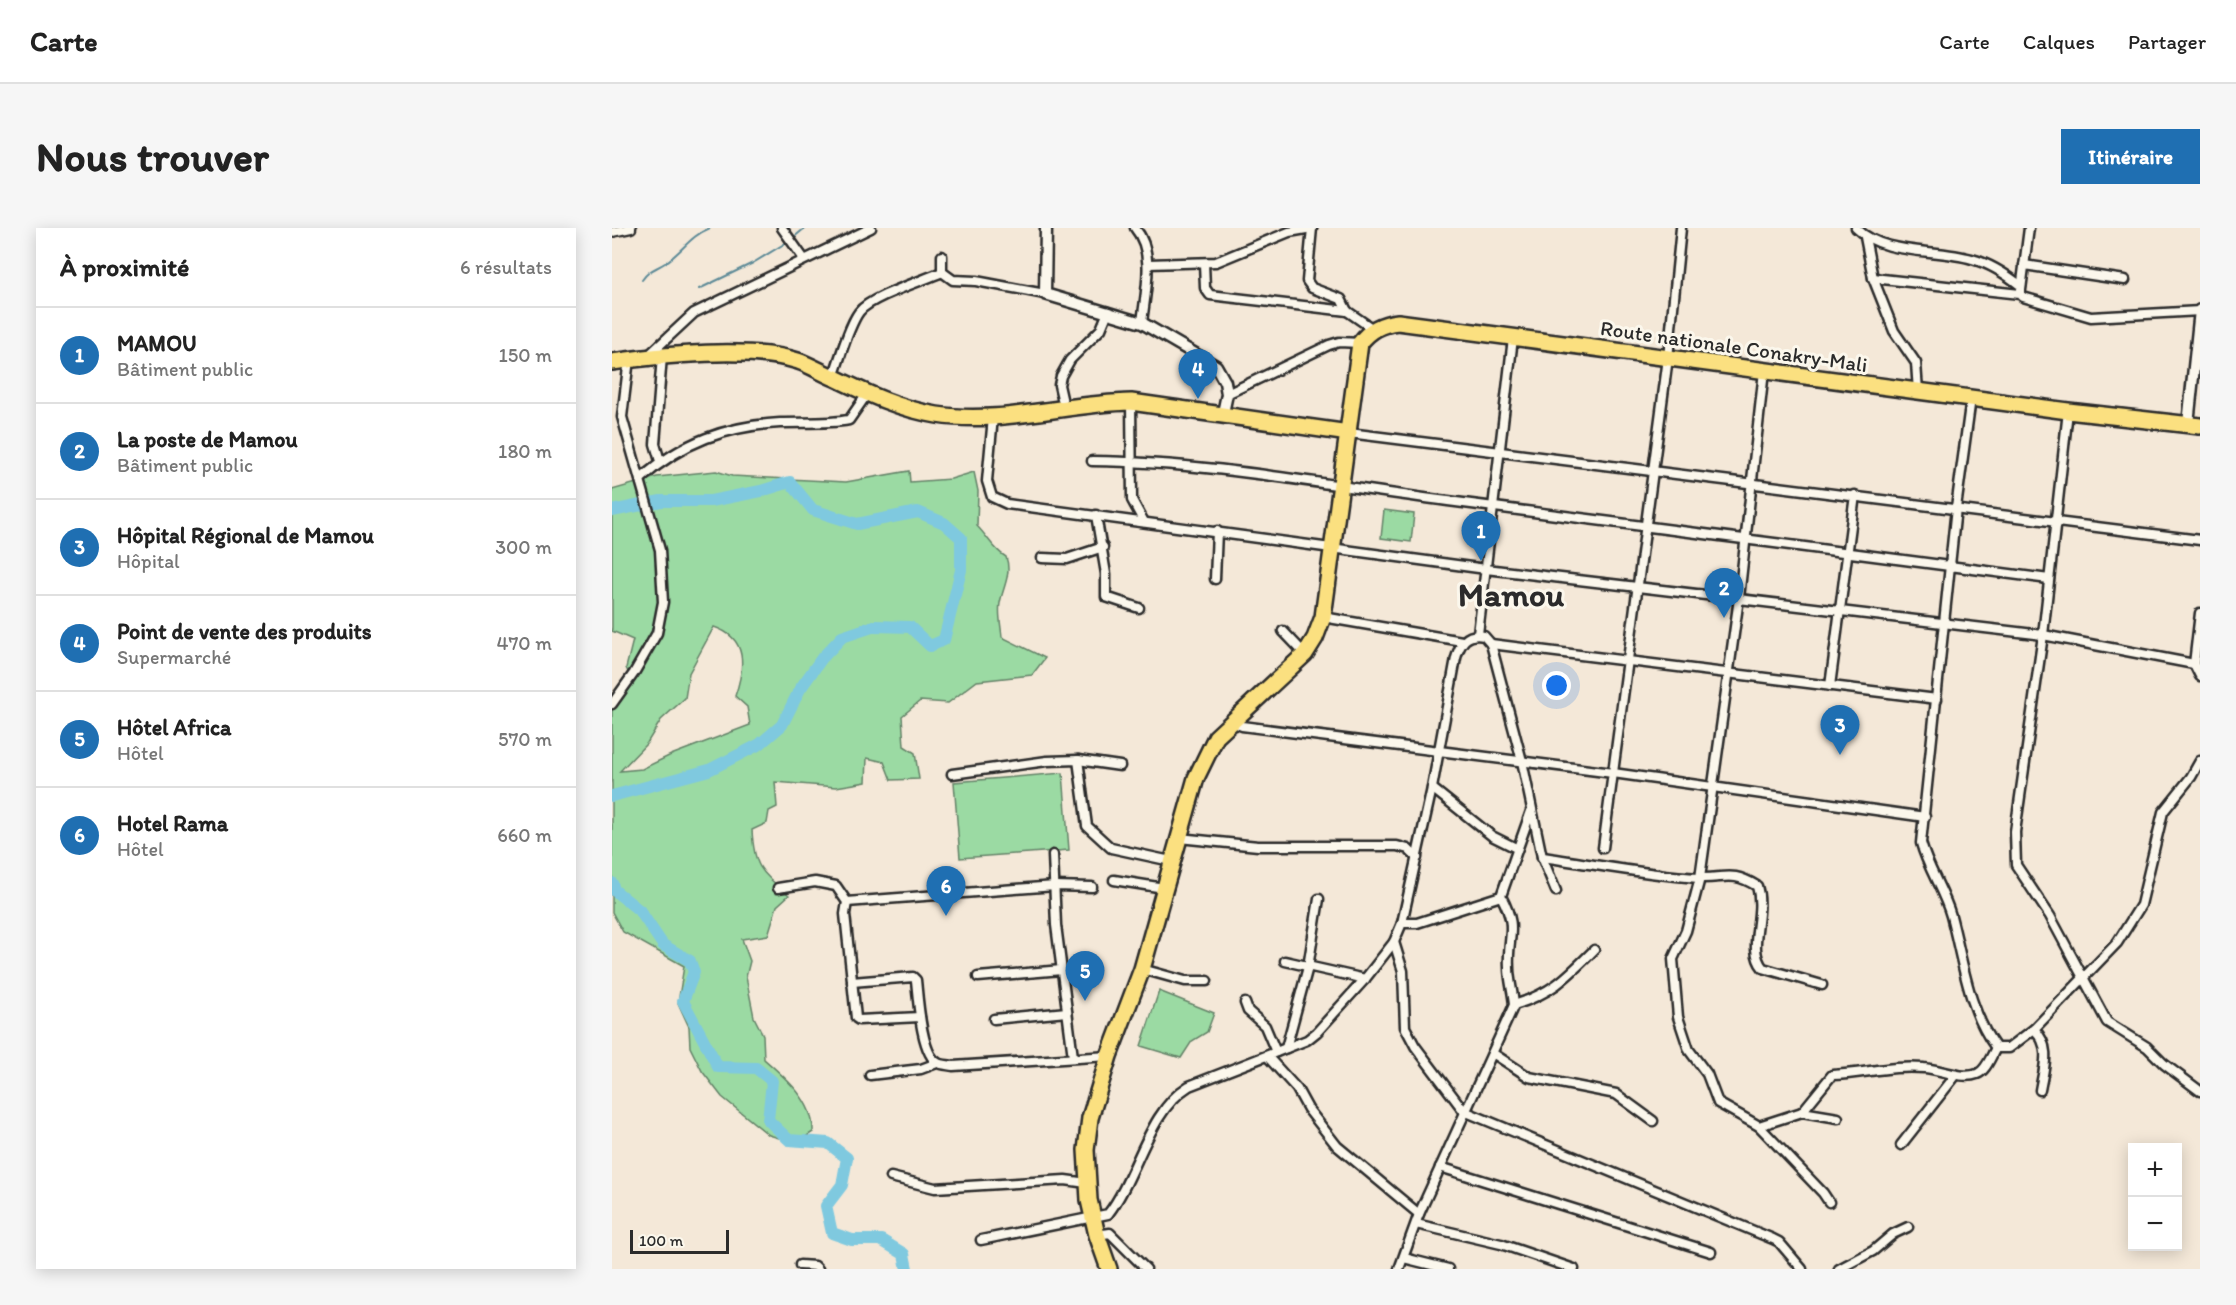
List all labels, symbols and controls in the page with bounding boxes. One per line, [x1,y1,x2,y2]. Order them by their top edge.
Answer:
text: Carte [30,24,97,58]
text: Carte [1939,29,1990,54]
text: Calques [2023,29,2095,54]
text: Partager [2128,29,2206,54]
button: Itinéraire [2061,129,2200,184]
text: Nous trouver [36,131,269,182]
text: À proximité [60,251,189,283]
text: 6 résultats [460,255,552,279]
street label: Route nationale Conakry-Mali [1599,315,1869,377]
text: MAMOU [117,330,197,357]
text: 1 [75,343,84,367]
text: 150 m [499,343,552,367]
pin: 4 [1178,350,1218,399]
text: Bâtiment public [117,357,253,381]
text: La poste de Mamou [117,426,298,453]
text: 2 [74,439,85,463]
text: 180 m [498,439,552,463]
text: Bâtiment public [117,453,253,477]
pin: 1 [1462,512,1500,561]
text: Hôpital Régional de Mamou [117,522,374,549]
text: 3 [74,535,85,559]
text: 300 m [495,535,552,559]
text: Hôpital [117,549,180,573]
pin: 2 [1704,568,1744,618]
district label: Mamou [1458,575,1565,614]
text: Point de vente des produits [117,618,372,645]
text: 4 [73,631,86,655]
text: 470 m [496,631,552,655]
text: Supermarché [117,645,231,669]
your location [1542,671,1571,700]
pin: 3 [1820,706,1860,755]
text: Hôtel Africa [117,714,232,741]
text: 5 [74,727,85,751]
text: 570 m [498,727,552,751]
text: Hôtel [117,741,164,765]
text: Hotel Rama [117,810,228,837]
text: 6 [74,823,85,847]
text: 660 m [497,823,552,847]
text: Hôtel [117,837,164,861]
pin: 6 [926,866,966,916]
pin: 5 [1066,952,1104,1001]
map controls [2128,1143,2182,1251]
button: + [2128,1143,2182,1197]
button: − [2128,1197,2182,1251]
scale bar [630,1227,729,1254]
text: 100 m [639,1231,683,1250]

